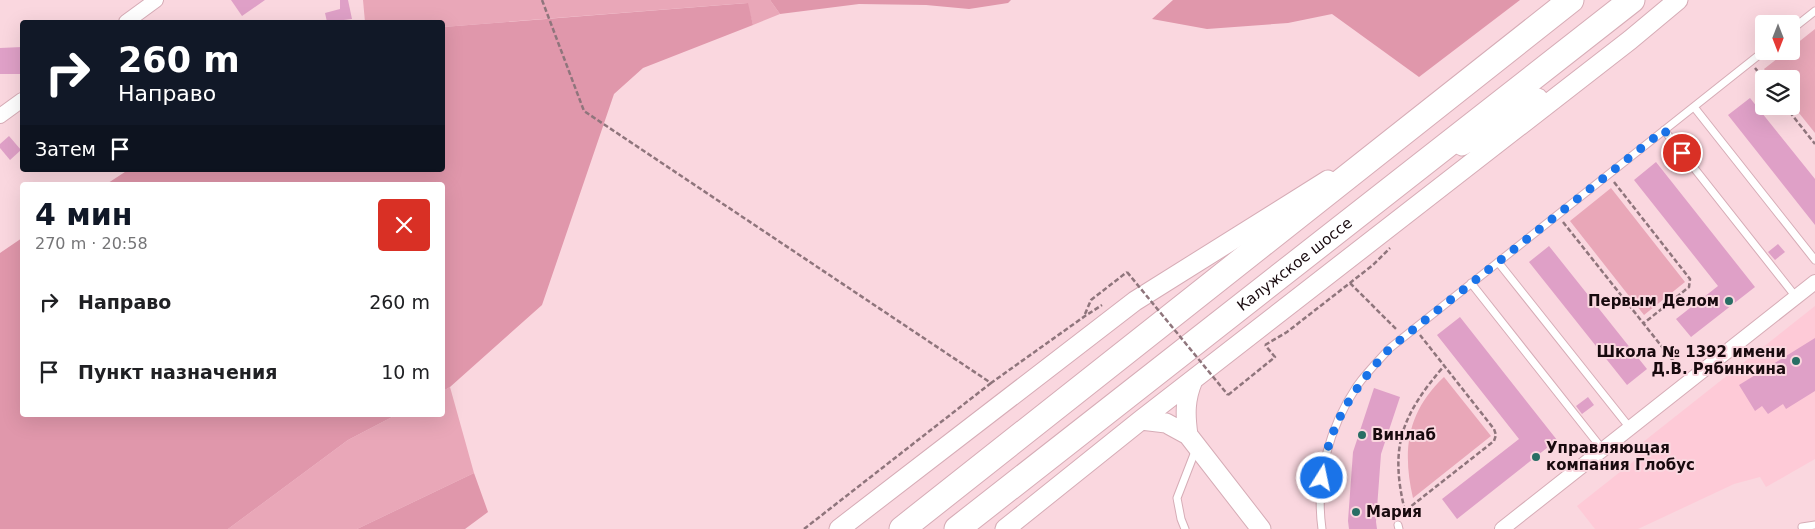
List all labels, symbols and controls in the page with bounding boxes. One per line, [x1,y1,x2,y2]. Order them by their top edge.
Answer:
north arrow [1755,15,1800,60]
map controls [1755,15,1800,115]
icon: right [35,40,100,105]
text: 260 m [118,40,240,80]
button: layers [1755,70,1800,115]
text: Направо [118,81,216,106]
pin [1661,132,1703,174]
icon: arrive [106,135,134,163]
text: Затем [35,138,96,160]
icon: arrive [1668,139,1696,167]
text: 4 мин [35,197,133,232]
button: close [378,199,430,251]
street label: Калужское шоссе [1234,214,1356,315]
text: 270 m · 20:58 [35,234,148,253]
icon: right [35,288,63,316]
text: Направо [78,291,171,313]
text: 260 m [369,291,430,313]
place label: Первым Делом [1588,292,1719,310]
marker: Первым Делом [1723,295,1735,307]
place label: Школа № 1392 имени Д.В. Рябинкина [1597,343,1786,378]
marker: Школа № 1392 имени Д.В. Рябинкина [1790,355,1802,367]
icon: arrive [35,358,63,386]
text: Пункт назначения [78,361,277,383]
text: 10 m [381,361,430,383]
place label: Винлаб [1372,426,1436,444]
marker: Винлаб [1356,429,1368,441]
place label: Управляющая компания Глобус [1546,439,1695,474]
position arrow [1295,451,1347,503]
marker: Управляющая компания Глобус [1530,451,1542,463]
place label: Мария [1366,503,1422,521]
marker: Мария [1350,506,1362,518]

